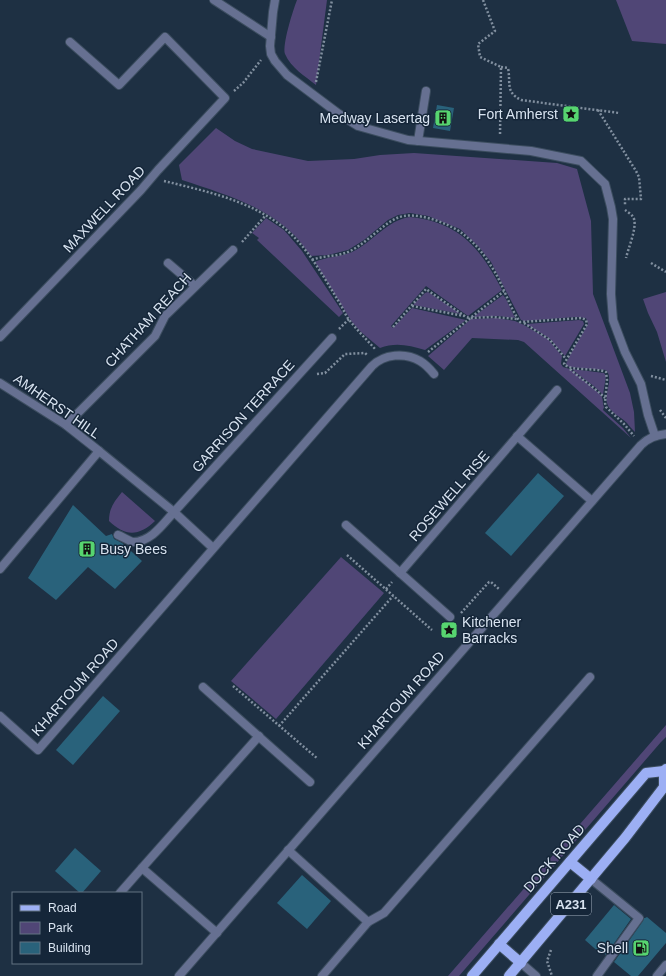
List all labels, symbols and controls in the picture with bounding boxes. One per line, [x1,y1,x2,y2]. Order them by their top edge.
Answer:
place icon: Fort Amherst [561,104,581,124]
place label: Fort Amherst [478,106,558,122]
building icon: Medway Lasertag [433,108,453,128]
place label: Medway Lasertag [319,110,430,126]
street label: MAXWELL ROAD [60,162,148,256]
street label: CHATHAM REACH [102,270,194,370]
street label: GARRISON TERRACE [188,357,298,475]
street label: AMHERST HILL [11,370,103,442]
street label: ROSEWELL RISE [406,448,492,544]
building icon: Busy Bees [77,539,97,559]
place label: Busy Bees [100,541,167,557]
place label: Kitchener Barracks [462,614,521,646]
place icon: Kitchener Barracks [439,620,459,640]
street label: KHARTOUM ROAD [28,635,122,739]
street label: KHARTOUM ROAD [354,648,448,752]
street label: DOCK ROAD [520,821,588,895]
legend [12,892,142,964]
road number: A231 [551,893,591,915]
text: Road [48,901,77,915]
text: Park [48,921,74,935]
fuel station icon: Shell [631,938,651,958]
place label: Shell [597,940,628,956]
text: Building [48,941,91,955]

